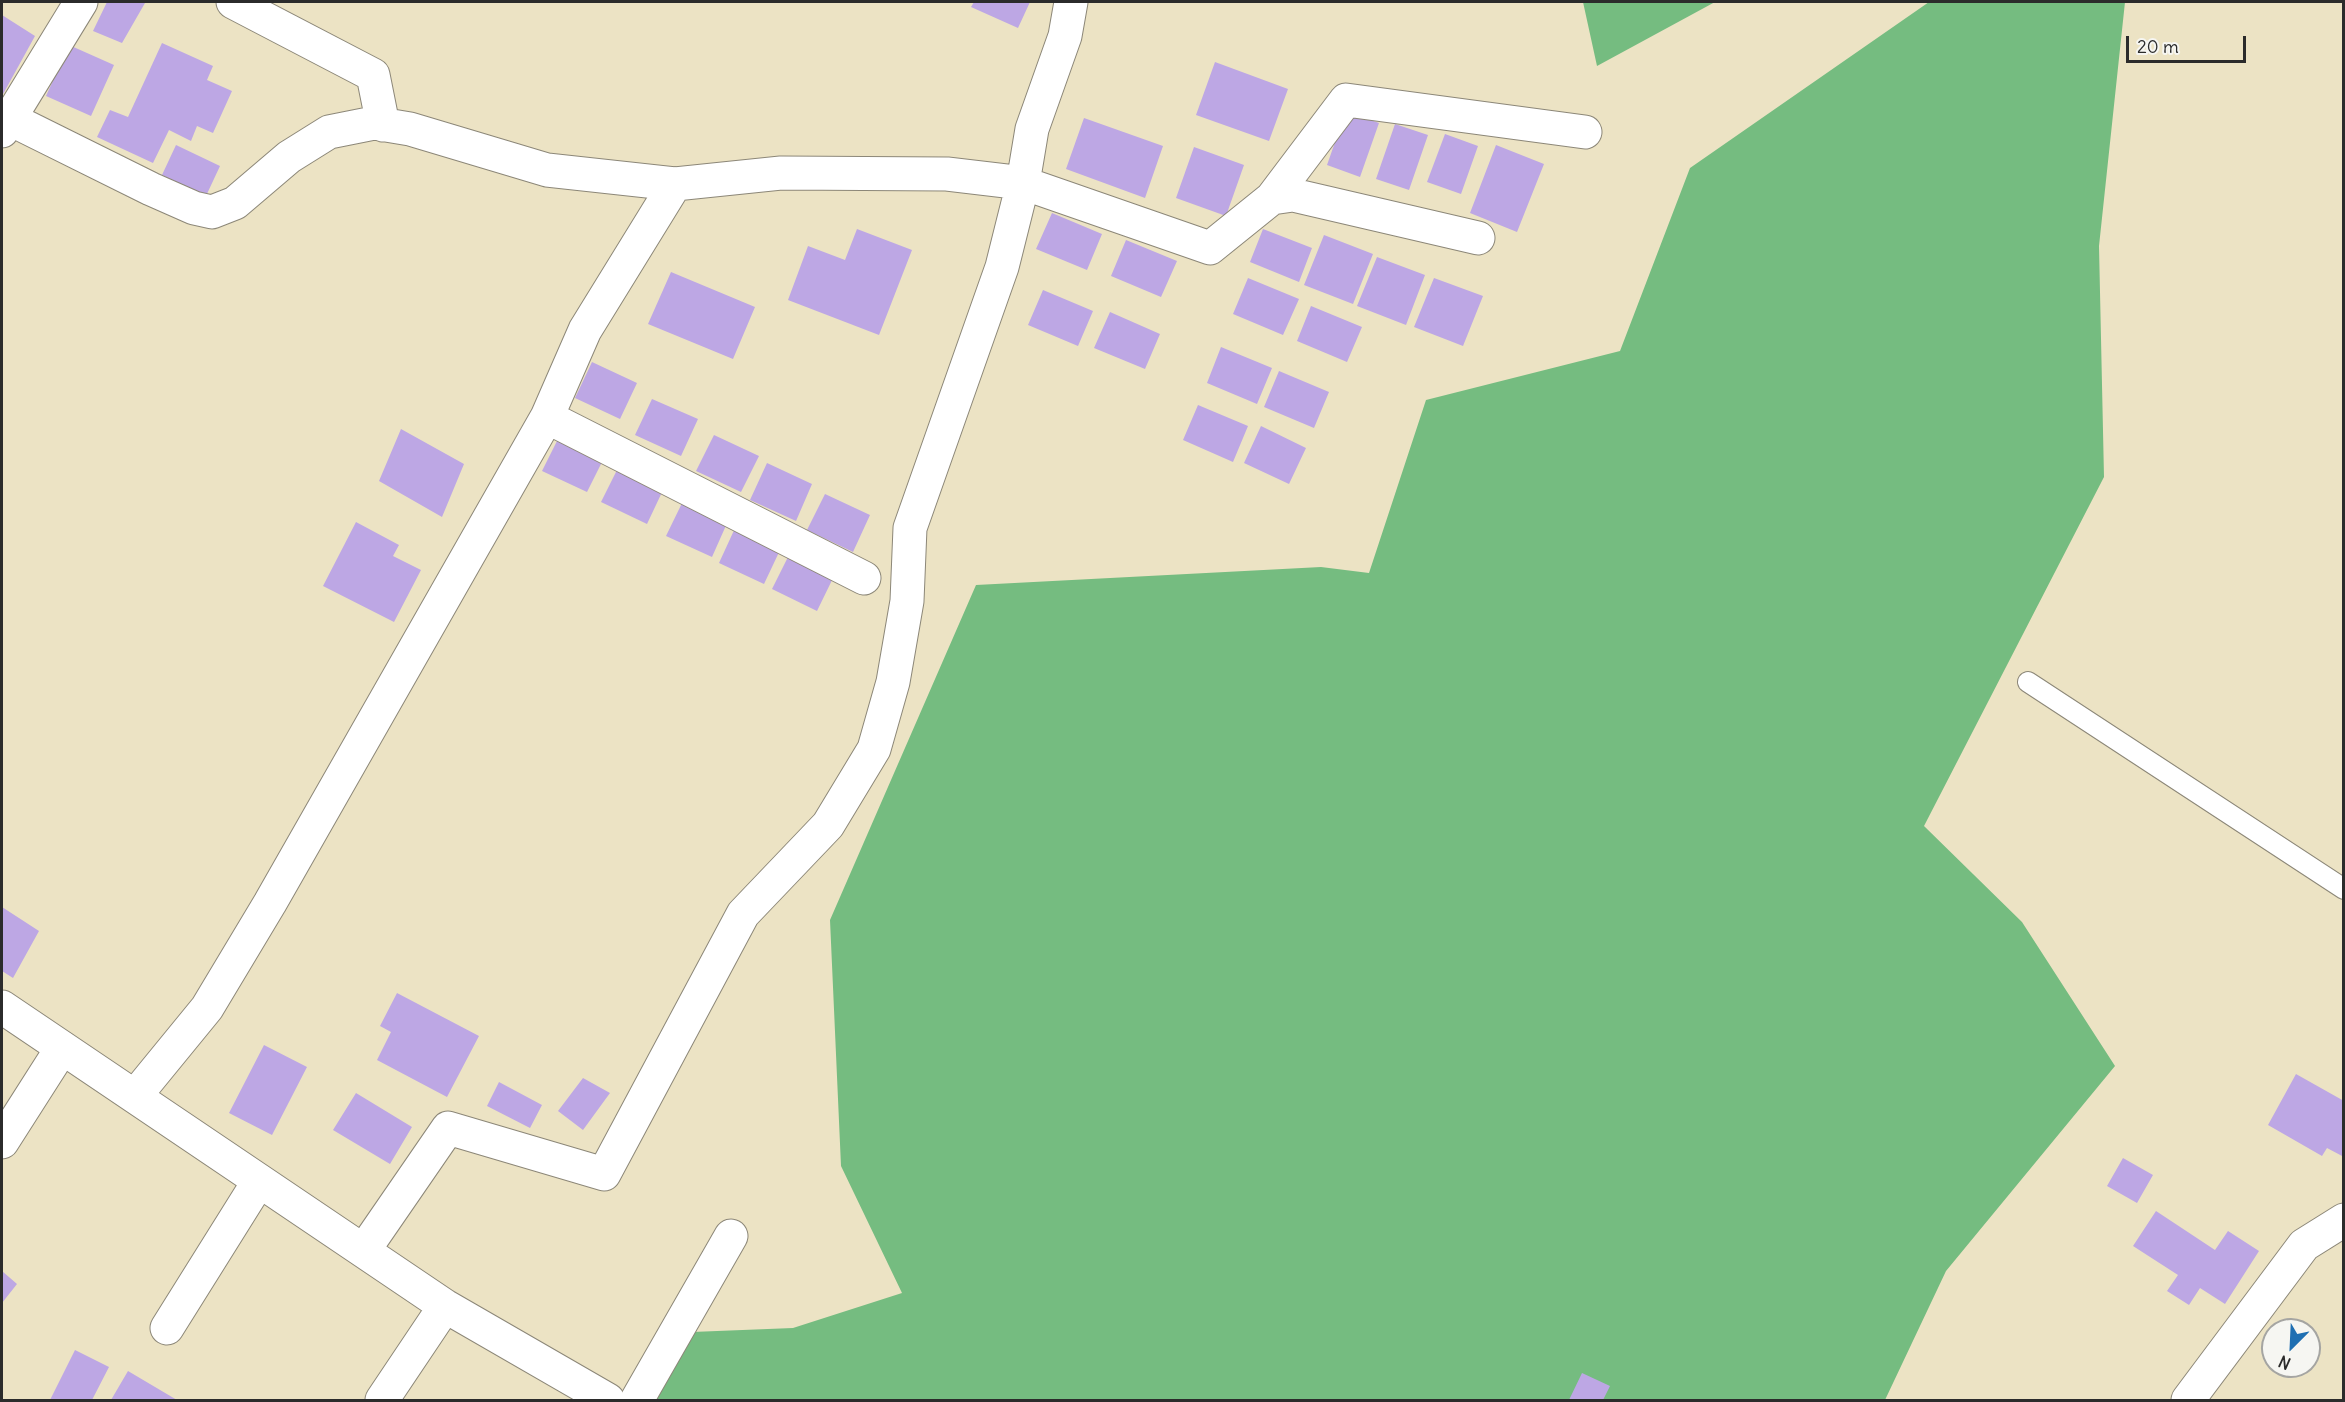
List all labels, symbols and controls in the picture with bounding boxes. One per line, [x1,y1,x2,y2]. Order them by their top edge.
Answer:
scale bar [2129,24,2249,62]
text: 20 m [2137,35,2179,58]
north arrow [2261,1318,2321,1378]
text: N [2275,1351,2294,1374]

